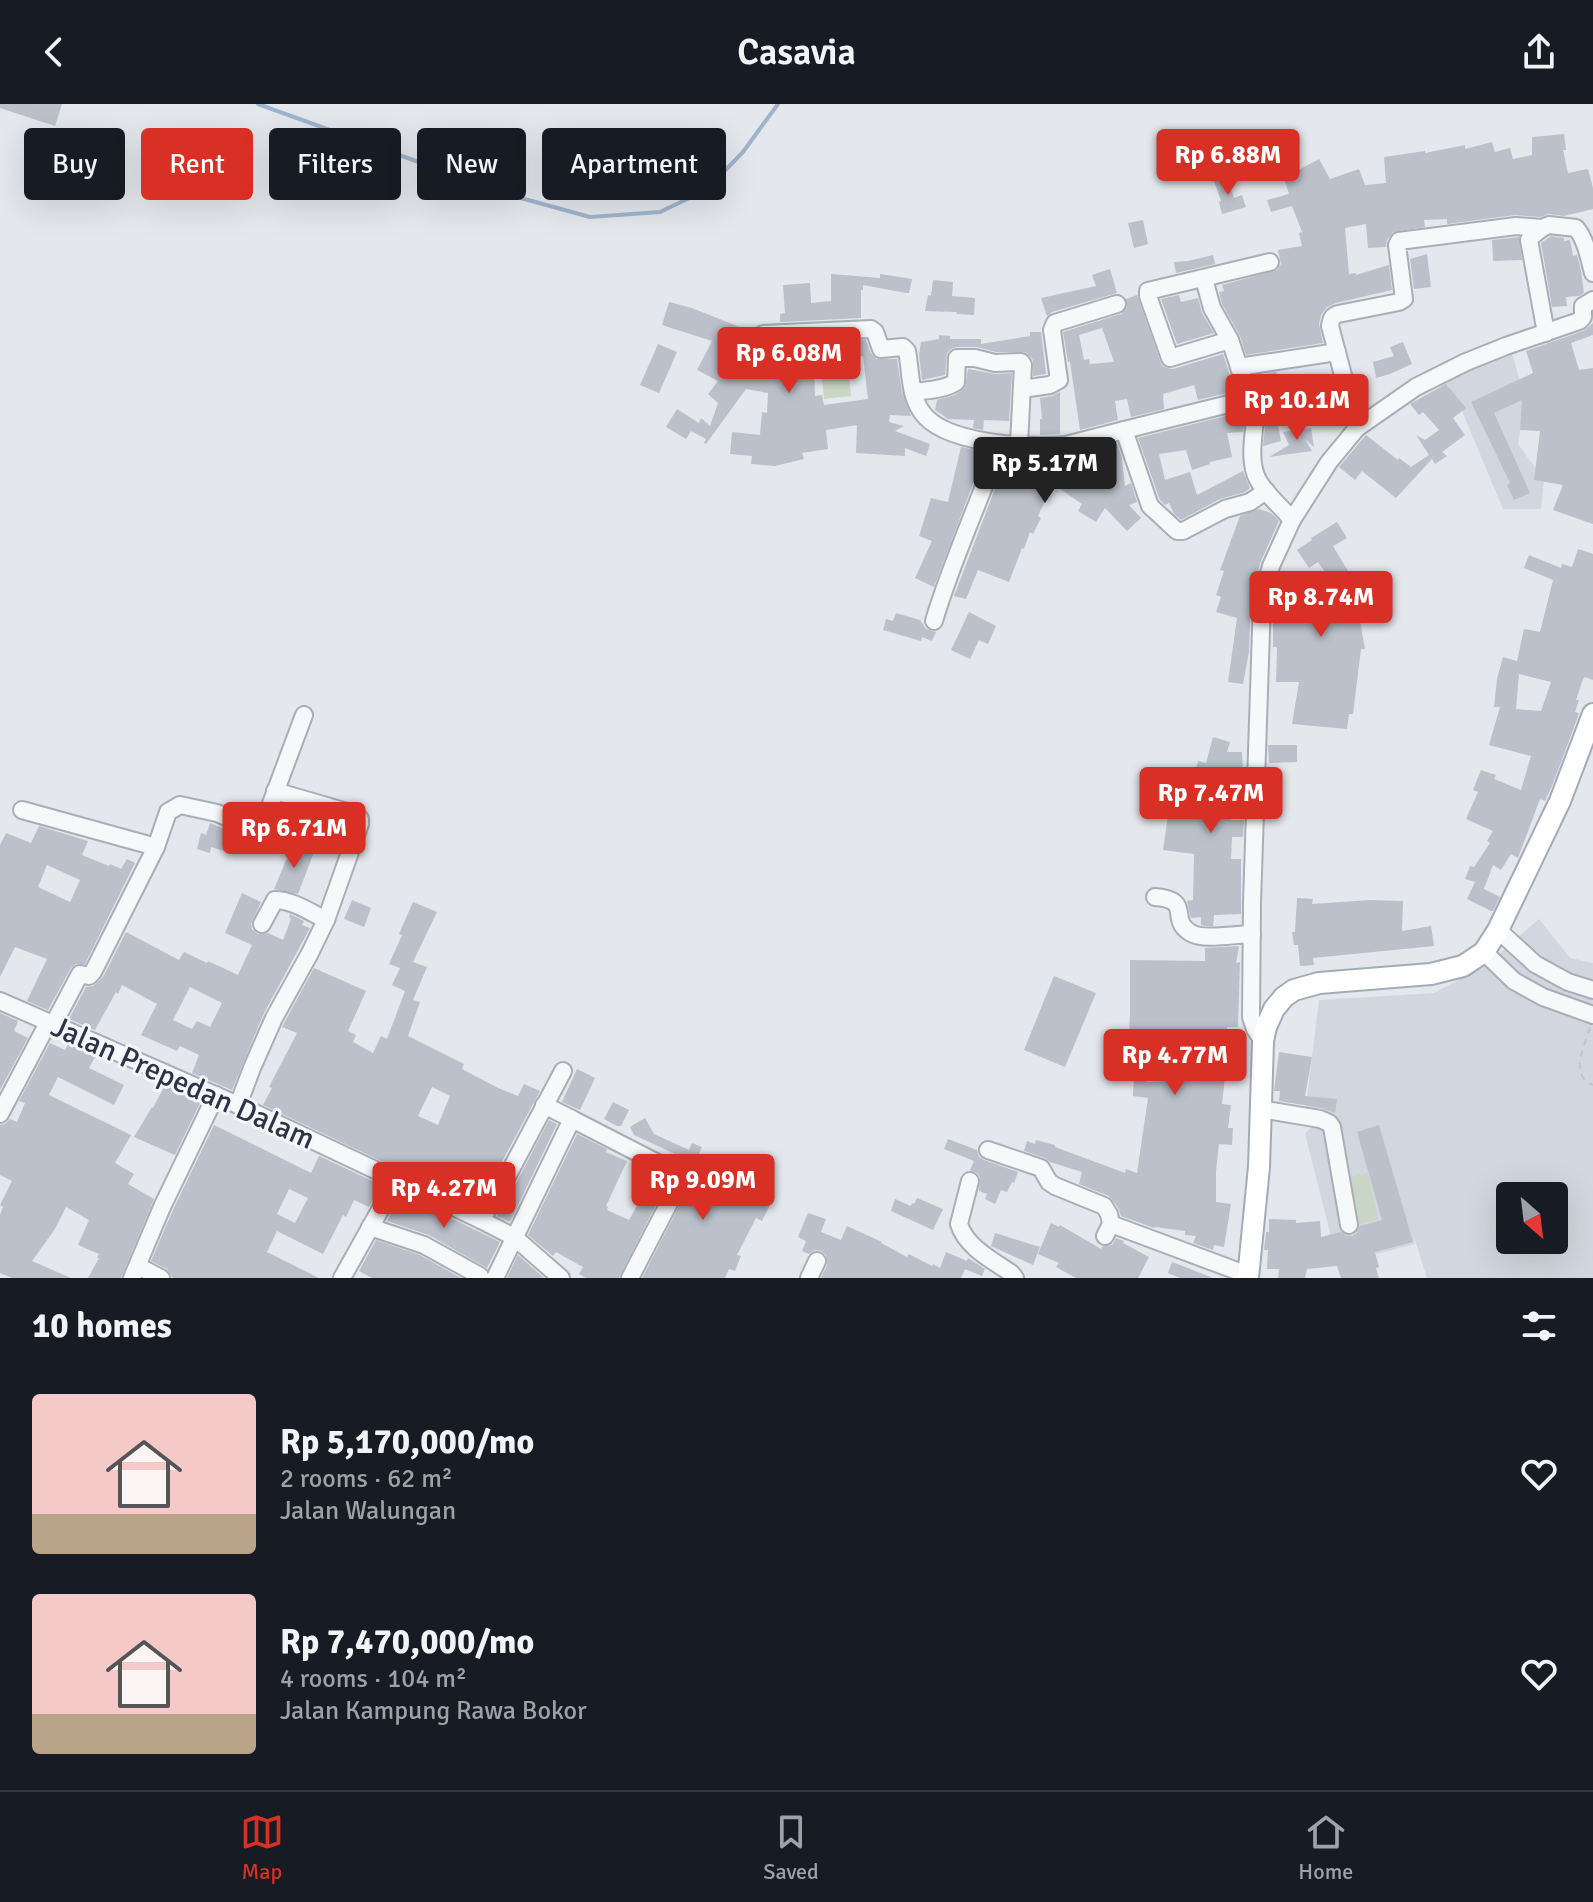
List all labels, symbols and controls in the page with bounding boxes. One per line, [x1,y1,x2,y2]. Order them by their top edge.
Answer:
icon: back [32,30,76,74]
text: Casavia [737,30,856,75]
icon: share [1517,30,1561,74]
chip: Buy [24,128,125,200]
chip: Rent [141,128,253,200]
chip: Filters [269,128,401,200]
chip: New [417,128,526,200]
chip: Apartment [542,128,726,200]
pin: Rp 6.88M [1145,129,1311,197]
text: Rp 6.88M [1175,139,1281,171]
pin: Rp 6.08M [706,327,872,395]
text: Rp 6.08M [736,337,842,369]
pin: Rp 10.1M [1214,374,1380,442]
text: Rp 10.1M [1244,384,1350,416]
pin: Rp 5.17M [962,437,1128,505]
text: Rp 5.17M [992,447,1098,479]
pin: Rp 8.74M [1238,571,1404,639]
text: Rp 8.74M [1268,581,1374,613]
pin: Rp 7.47M [1128,767,1294,835]
text: Rp 7.47M [1158,777,1264,809]
pin: Rp 6.71M [211,802,377,870]
text: Rp 6.71M [241,812,347,844]
street label: Jalan Prepedan Dalam [46,1008,320,1158]
pin: Rp 4.77M [1092,1029,1258,1097]
text: Rp 4.77M [1122,1039,1228,1071]
pin: Rp 9.09M [620,1154,786,1222]
pin: Rp 4.27M [361,1162,527,1230]
text: Rp 9.09M [650,1164,756,1196]
text: Rp 4.27M [391,1172,497,1204]
north arrow [1496,1182,1568,1254]
map controls [1496,1182,1568,1254]
icon: filters [1517,1304,1561,1348]
text: 10 homes [32,1305,172,1347]
text: Rp 5,170,000/mo [280,1421,534,1463]
icon: home [96,1426,192,1522]
icon: heart [1517,1452,1561,1496]
text: 2 rooms · 62 m² [280,1463,453,1495]
text: Jalan Walungan [280,1495,456,1527]
text: Rp 7,470,000/mo [280,1621,534,1663]
icon: home [96,1626,192,1722]
icon: heart [1517,1652,1561,1696]
text: 4 rooms · 104 m² [280,1663,467,1695]
text: Jalan Kampung Rawa Bokor [280,1695,587,1727]
tab: Map [240,1810,284,1885]
tab: Saved [763,1810,819,1885]
tab: Home [1298,1810,1353,1885]

